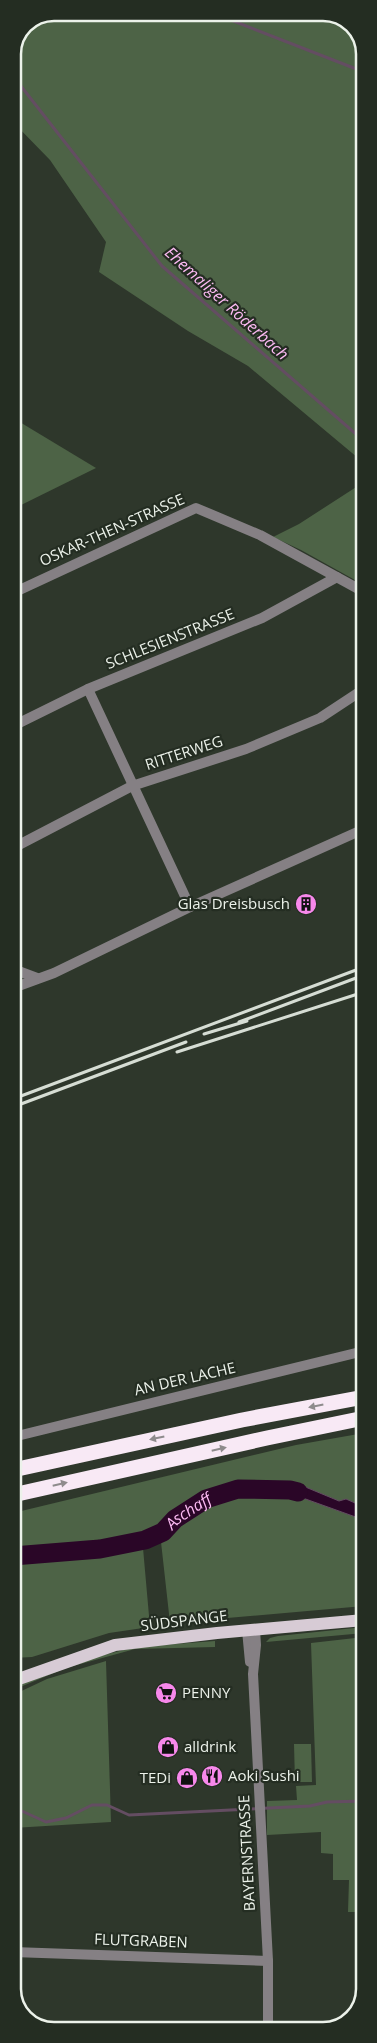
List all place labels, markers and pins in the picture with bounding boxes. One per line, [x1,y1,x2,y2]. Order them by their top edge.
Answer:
building icon: Glas Dreisbusch [294,892,318,916]
place label: Glas Dreisbusch [178,893,290,913]
supermarket icon: PENNY [154,1681,178,1705]
place label: PENNY [182,1682,231,1702]
shop icon: alldrink [156,1735,180,1759]
place label: alldrink [184,1736,236,1756]
restaurant icon: Aoki Sushi [200,1764,224,1788]
place label: Aoki Sushi [228,1765,300,1785]
shop icon: TEDi [175,1766,199,1790]
place label: TEDi [140,1767,171,1787]

